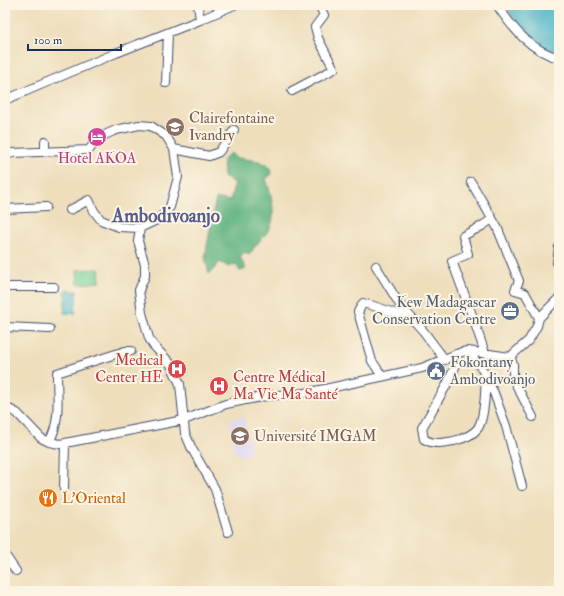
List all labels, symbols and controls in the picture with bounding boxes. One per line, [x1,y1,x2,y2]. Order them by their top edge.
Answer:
scale bar [28,26,121,52]
text: 100 m [34,33,63,48]
place label: Clairefontaine Ivandry [189,109,274,145]
school or university icon: Clairefontaine Ivandry [164,116,186,138]
hotel icon: Hotel AKOA [86,126,108,148]
place label: Hotel AKOA [58,149,137,168]
district label: Ambodivoanjo [111,204,220,228]
place label: Kew Madagascar Conservation Centre [372,293,496,329]
office icon: Kew Madagascar Conservation Centre [499,300,521,322]
place label: Medical Center HE [95,351,163,387]
place label: Fokontany Ambodivoanjo [449,353,535,389]
hospital icon: Medical Center HE [166,358,188,380]
public building icon: Fokontany Ambodivoanjo [425,360,447,382]
place label: Centre Médical Ma Vie Ma Santé [233,368,338,404]
hospital icon: Centre Médical Ma Vie Ma Santé [208,375,230,397]
school or university icon: Université IMGAM [229,425,251,447]
place label: Université IMGAM [254,427,376,446]
restaurant icon: L'Oriental [37,487,59,509]
place label: L'Oriental [62,489,126,508]

